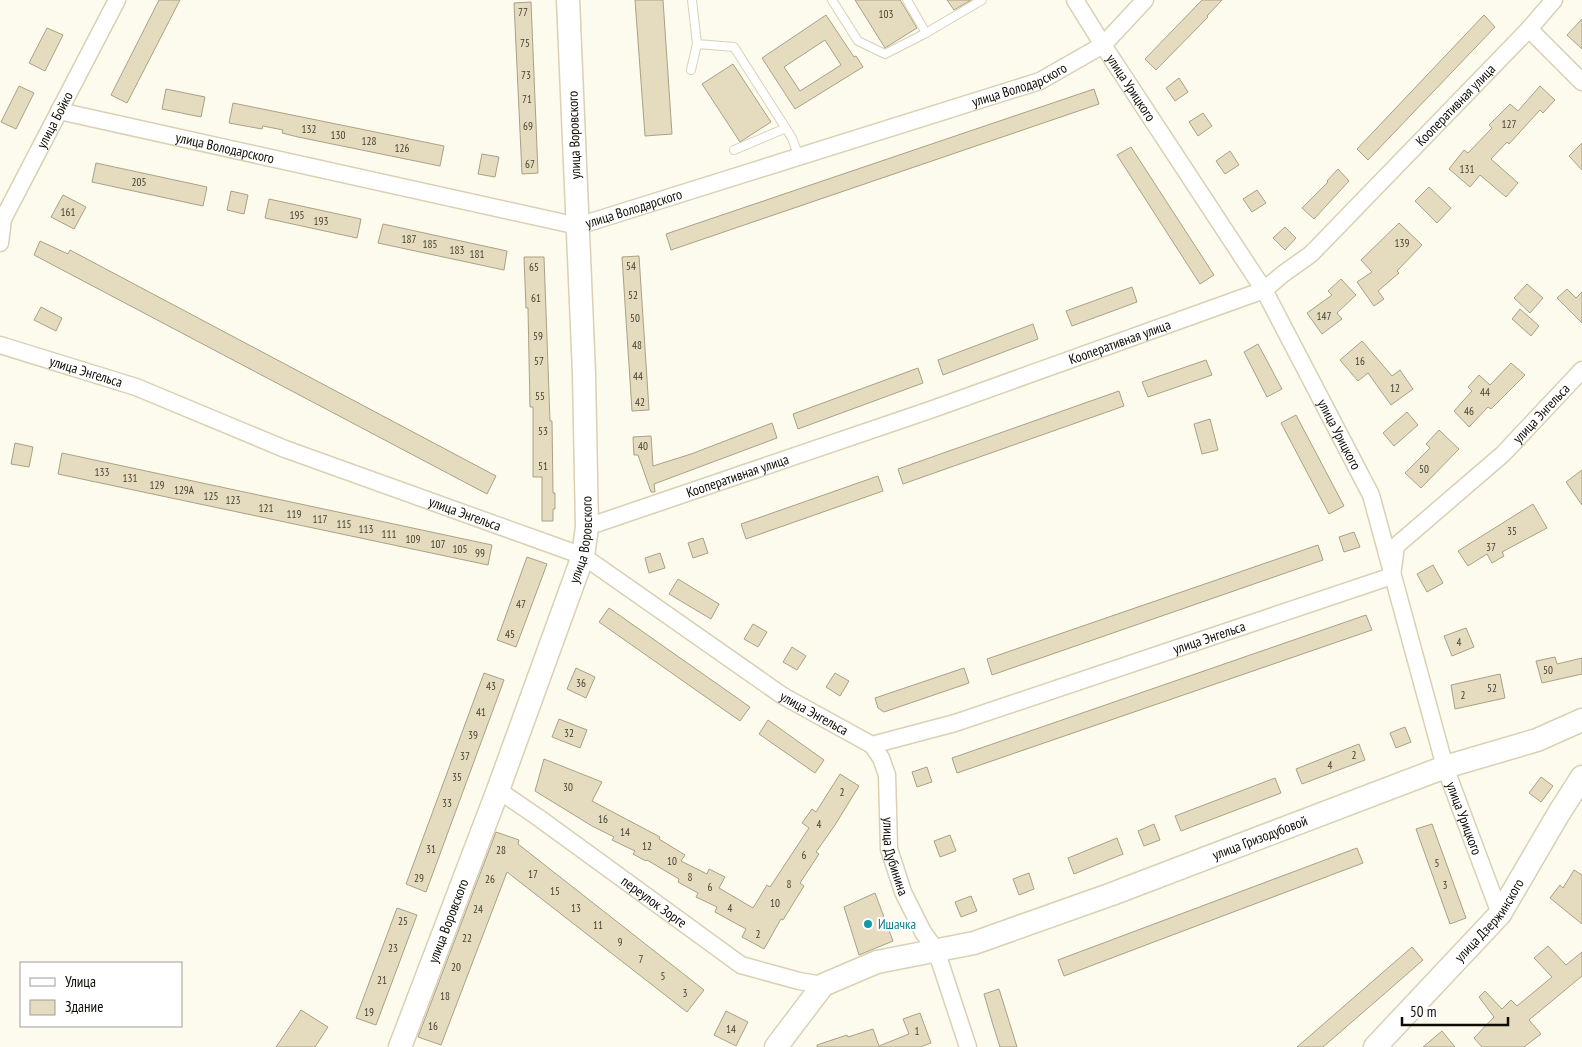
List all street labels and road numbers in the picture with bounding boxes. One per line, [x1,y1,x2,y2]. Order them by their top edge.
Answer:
street label: улица Урицкого [1102,51,1160,125]
street label: улица Володарского [970,59,1070,111]
street label: Кооперативная улица [1412,60,1499,150]
street label: улица Бойко [32,88,77,151]
street label: улица Воровского [563,90,585,180]
street label: улица Володарского [174,128,276,167]
street label: улица Володарского [583,185,684,232]
street label: Кооперативная улица [1066,315,1173,368]
street label: улица Энгельса [47,352,125,391]
street label: улица Энгельса [1509,380,1573,447]
street label: улица Урицкого [1314,396,1365,473]
street label: Кооперативная улица [684,450,791,501]
street label: улица Энгельса [427,492,504,535]
street label: улица Воровского [565,496,596,586]
street label: улица Энгельса [1170,617,1248,658]
street label: улица Энгельса [777,687,851,739]
street label: улица Урицкого [1442,779,1486,857]
street label: улица Гризодубовой [1210,811,1310,864]
street label: улица Дубинина [879,817,912,899]
street label: переулок Зорге [618,872,691,932]
street label: улица Дзержинского [1451,875,1528,966]
street label: улица Воровского [424,876,472,965]

